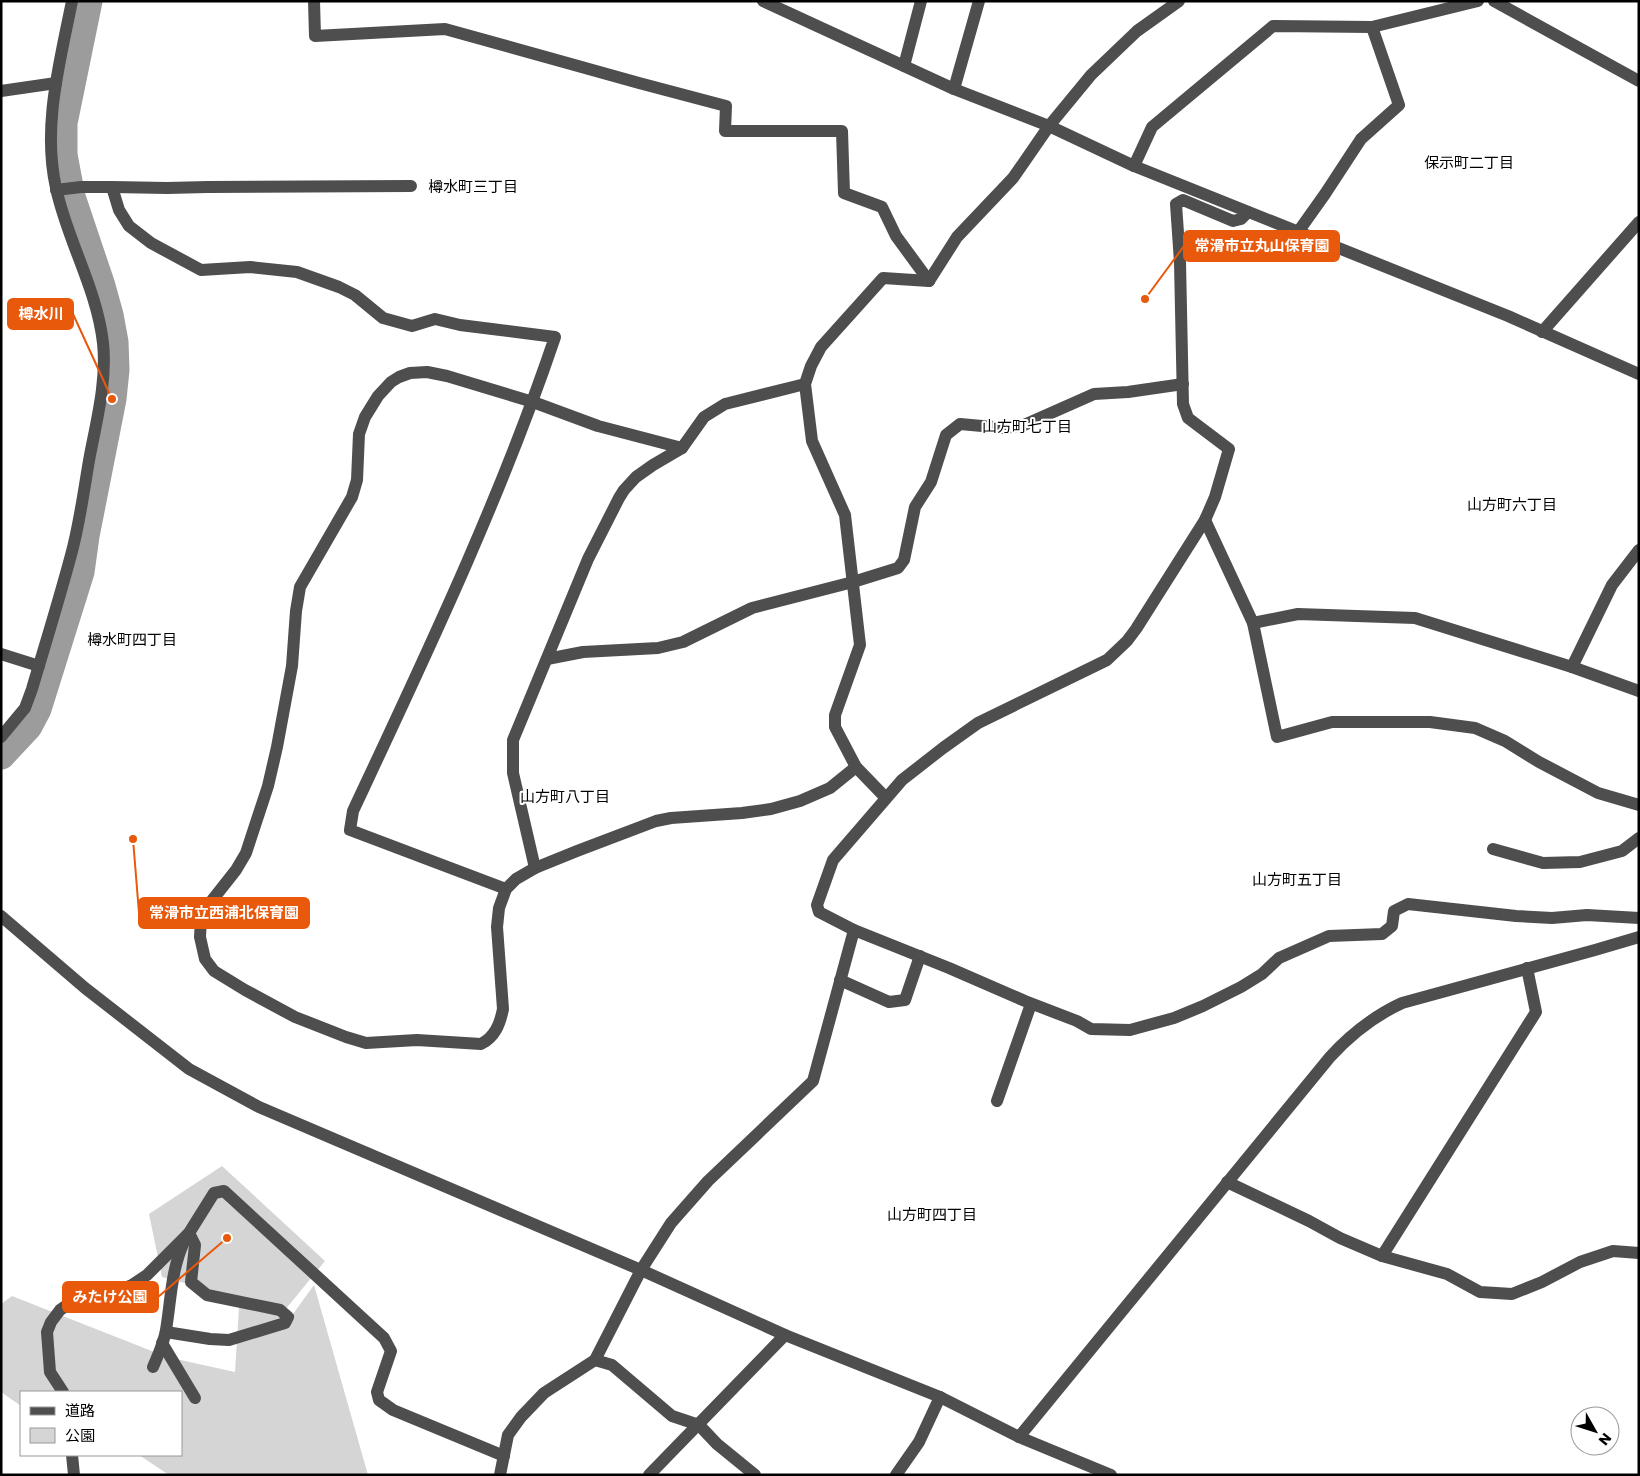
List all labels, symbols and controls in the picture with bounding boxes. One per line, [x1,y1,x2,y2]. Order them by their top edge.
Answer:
district label: 保示町二丁目 [1424,152,1514,173]
district label: 樽水町三丁目 [428,176,518,197]
callout: 常滑市立丸山保育園 [1184,231,1339,261]
text: 常滑市立丸山保育園 [1194,235,1330,256]
callout: 樽水川 [8,299,73,329]
text: 樽水川 [18,303,64,324]
district label: 山方町七丁目 [982,416,1072,437]
district label: 山方町六丁目 [1467,494,1557,515]
district label: 樽水町四丁目 [87,629,177,650]
district label: 山方町八丁目 [520,786,610,807]
district label: 山方町五丁目 [1252,869,1342,890]
callout: 常滑市立西浦北保育園 [139,898,309,928]
text: 常滑市立西浦北保育園 [149,902,299,923]
district label: 山方町四丁目 [887,1204,977,1225]
callout: みたけ公園 [63,1282,158,1312]
text: みたけ公園 [72,1286,148,1307]
legend [20,1391,182,1456]
text: 道路 [65,1400,95,1421]
north arrow [1570,1406,1620,1456]
text: 公園 [65,1425,95,1446]
text: N [1594,1429,1616,1450]

